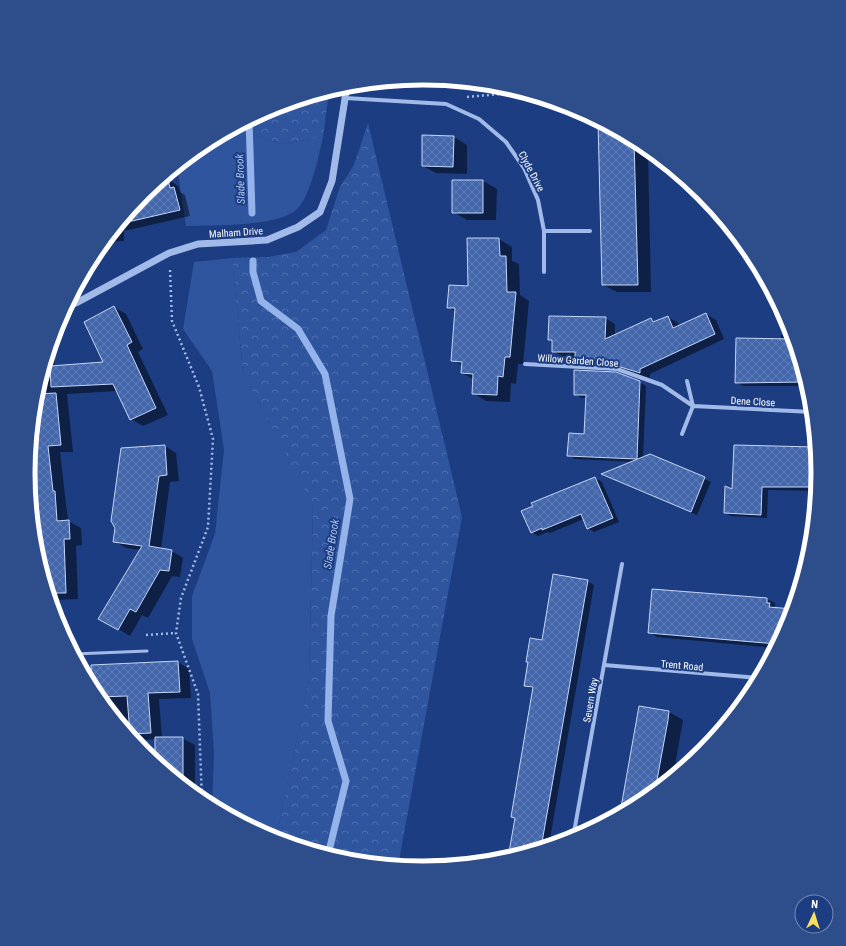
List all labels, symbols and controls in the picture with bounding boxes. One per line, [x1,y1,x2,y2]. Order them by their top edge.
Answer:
street label: Clyde Drive [516,149,547,193]
water label: Slade Brook [233,153,248,204]
street label: Malham Drive [209,225,264,240]
street label: Willow Garden Close [537,352,619,369]
street label: Dene Close [730,395,776,408]
water label: Slade Brook [321,518,342,570]
street label: Trent Road [660,658,704,673]
street label: Severn Way [581,677,600,723]
north arrow [794,894,834,934]
text: N [811,898,819,911]

